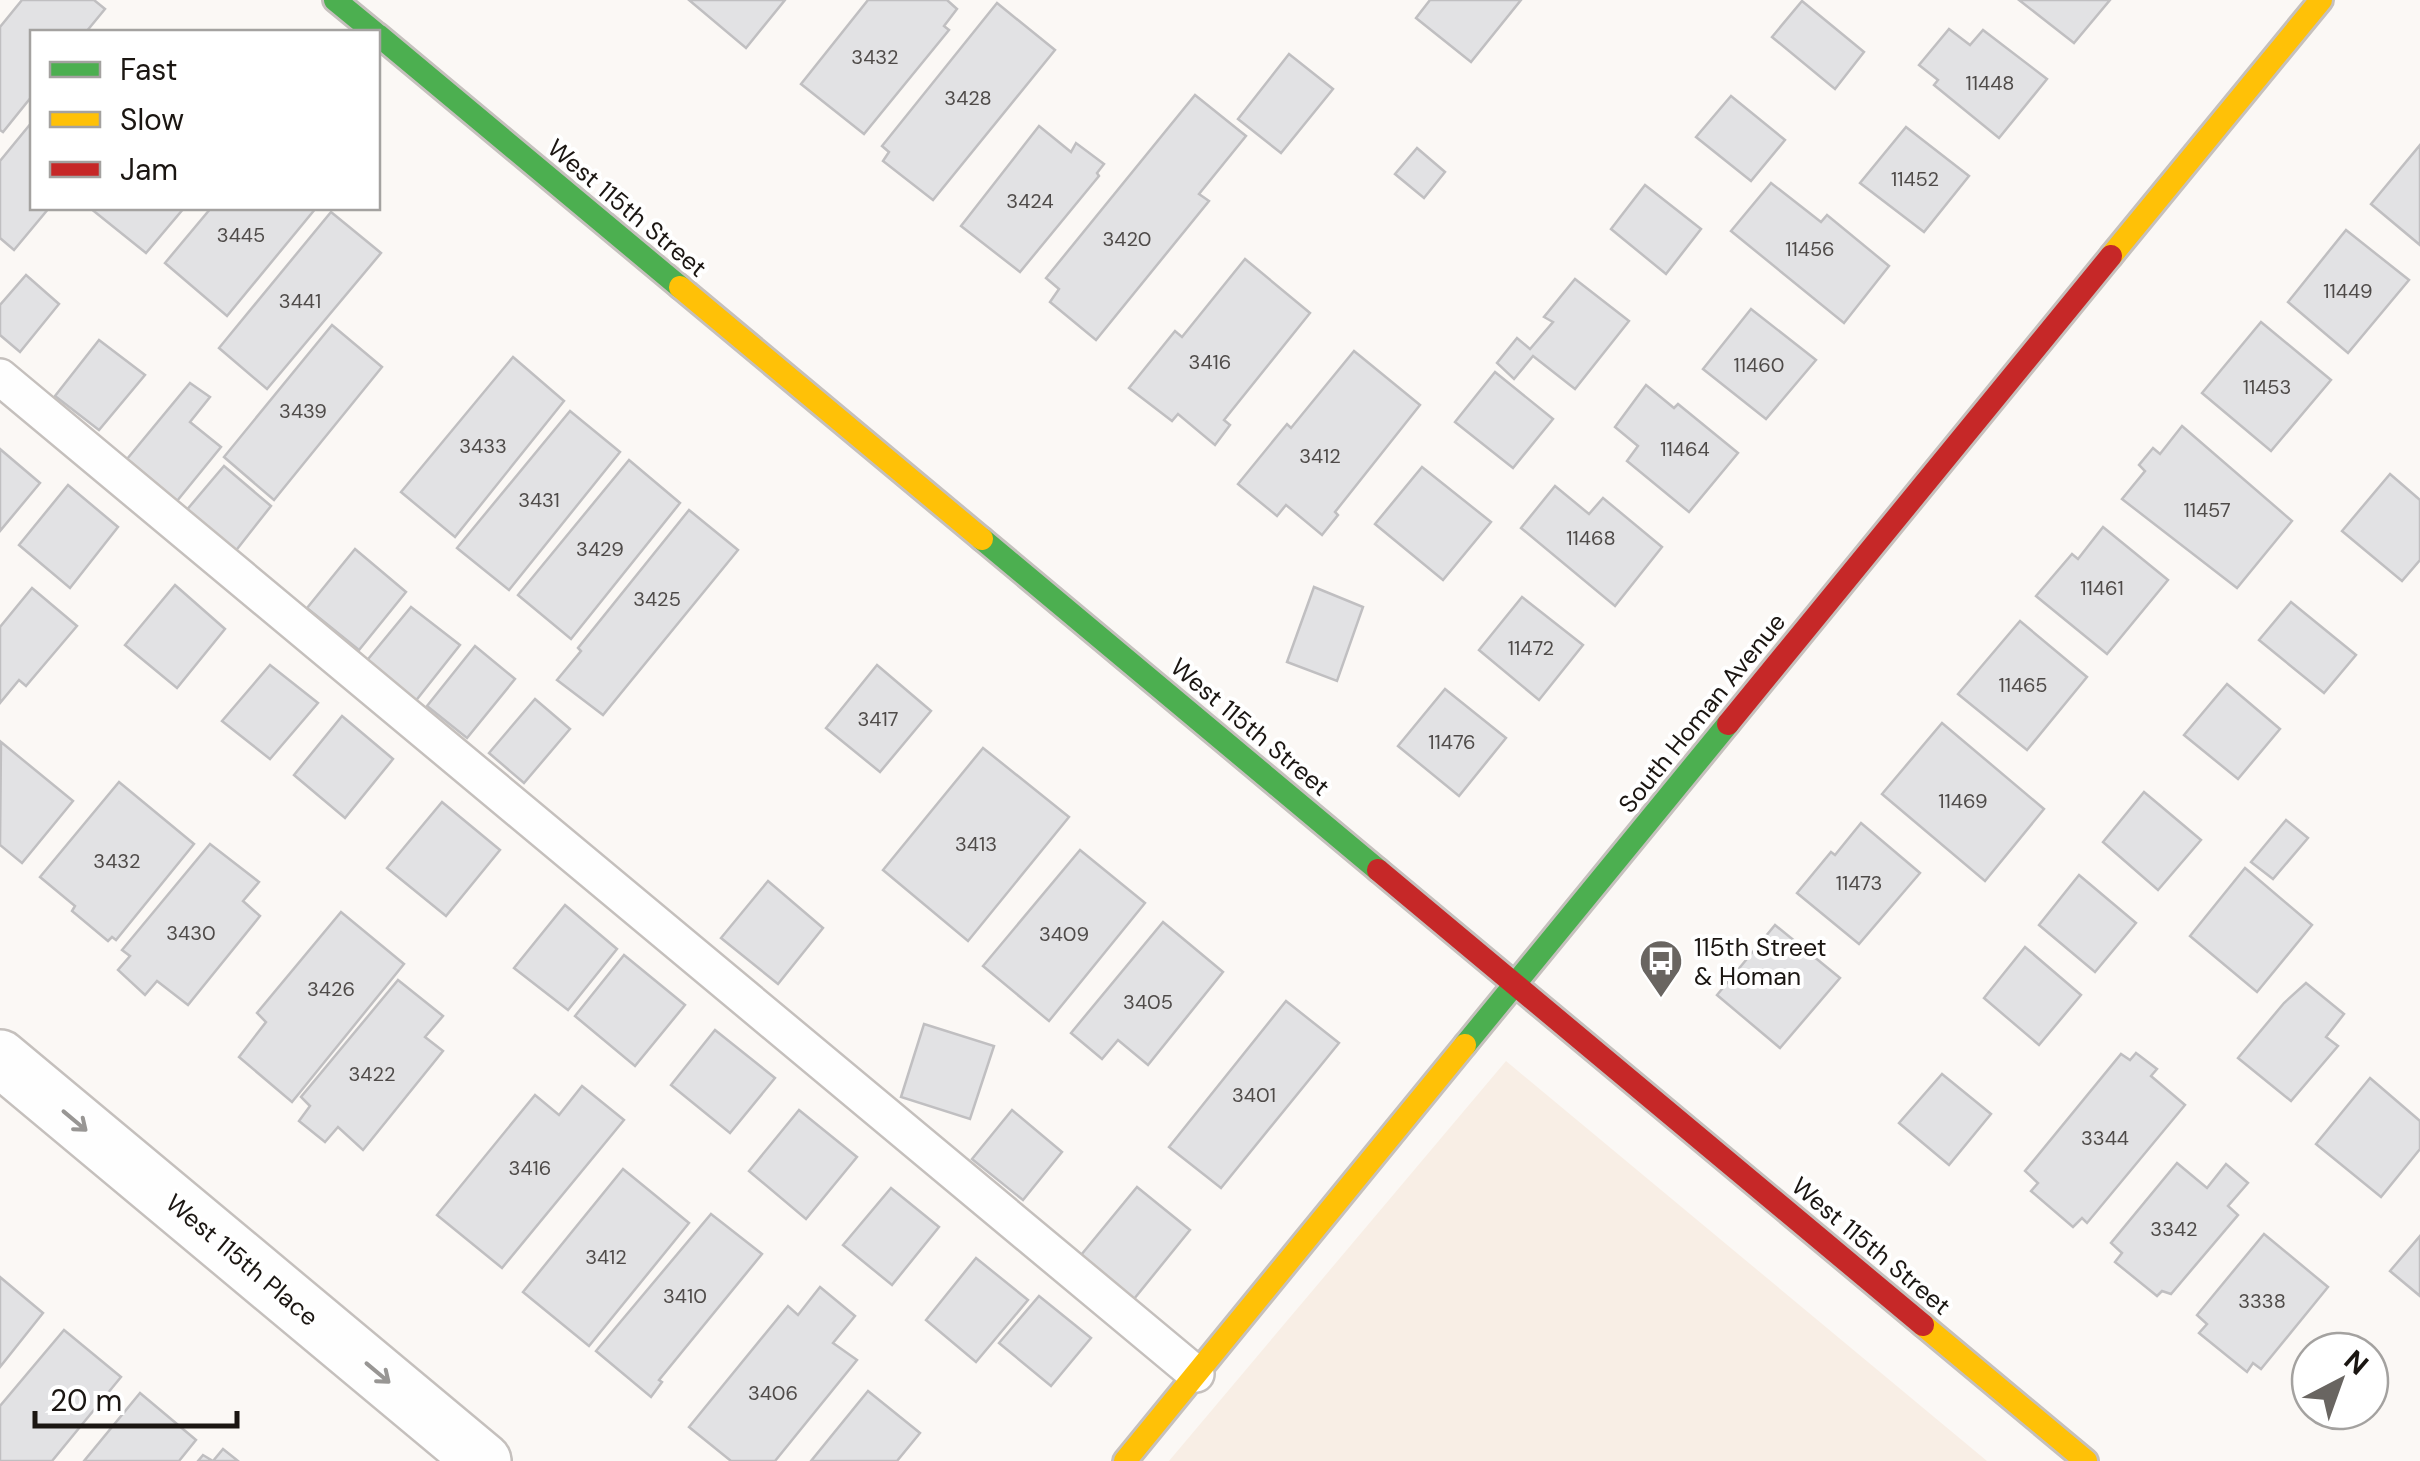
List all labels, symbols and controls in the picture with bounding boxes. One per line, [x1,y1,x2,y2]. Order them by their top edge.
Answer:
legend [30,30,380,210]
house number: 3432 [851,44,899,70]
text: Fast [120,50,178,89]
house number: 11448 [1966,70,2014,96]
house number: 3428 [944,85,992,111]
text: Slow [120,100,184,139]
street label: West 115th Street [541,132,713,284]
text: Jam [120,150,178,189]
house number: 11452 [1891,166,1939,192]
house number: 3424 [1006,188,1054,214]
house number: 3445 [217,222,265,248]
house number: 3420 [1103,226,1151,252]
house number: 11456 [1785,236,1835,262]
house number: 11449 [2323,278,2373,304]
house number: 3441 [279,288,321,314]
house number: 3416 [1189,349,1231,375]
house number: 11460 [1734,352,1784,378]
house number: 11453 [2243,374,2291,400]
house number: 3439 [279,398,327,424]
house number: 3433 [459,433,507,459]
house number: 11464 [1660,436,1710,462]
house number: 3412 [1299,443,1341,469]
house number: 3431 [518,487,560,513]
house number: 11457 [2183,497,2231,523]
house number: 11468 [1566,525,1616,551]
house number: 3429 [576,536,624,562]
house number: 11461 [2080,575,2124,601]
house number: 3425 [633,586,681,612]
street label: South Homan Avenue [1611,606,1793,820]
house number: 11472 [1508,635,1554,661]
street label: West 115th Street [1164,651,1336,803]
house number: 11465 [1999,672,2047,698]
house number: 3417 [858,706,898,732]
house number: 11476 [1428,729,1476,755]
house number: 11469 [1938,788,1988,814]
house number: 3413 [955,831,997,857]
house number: 3432 [93,848,141,874]
house number: 11473 [1836,870,1882,896]
house number: 3430 [166,920,216,946]
house number: 3409 [1039,921,1089,947]
place label: 115th Street & Homan [1694,931,1827,993]
bus stop icon: 115th Street & Homan [1638,938,1684,999]
house number: 3426 [307,976,355,1002]
house number: 3405 [1123,989,1173,1015]
house number: 3422 [349,1061,396,1087]
house number: 3401 [1232,1082,1276,1108]
one-way arrow [61,1109,87,1131]
house number: 3344 [2081,1125,2129,1151]
house number: 3416 [509,1155,551,1181]
street label: West 115th Street [1785,1170,1957,1322]
street label: West 115th Place [159,1186,325,1334]
house number: 3342 [2150,1216,2198,1242]
house number: 3412 [585,1244,627,1270]
house number: 3410 [663,1283,707,1309]
house number: 3338 [2238,1288,2286,1314]
north arrow [2290,1331,2390,1431]
text: N [2336,1342,2376,1383]
one-way arrow [365,1362,391,1384]
scale bar [35,1366,238,1428]
house number: 3406 [748,1380,798,1406]
text: 20 m [50,1381,122,1420]

